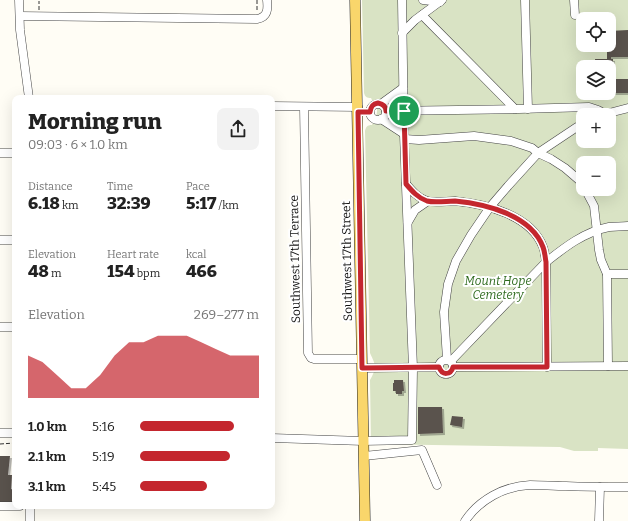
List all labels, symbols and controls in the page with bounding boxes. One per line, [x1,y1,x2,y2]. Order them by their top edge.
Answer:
map controls [576,12,616,196]
button: locate [576,12,616,52]
button: layers [576,60,616,100]
pin [387,94,421,128]
icon: arrive [393,100,415,122]
text: Morning run [28,108,161,135]
button: share [217,108,259,150]
button: + [576,108,616,148]
text: 09:03 · 6 × 1.0 km [28,137,128,152]
button: − [576,156,616,196]
text: Distance [28,180,73,193]
text: Time [107,180,133,193]
text: Pace [186,180,210,193]
text: 6.18 [28,193,60,214]
text: 32:39 [107,193,151,214]
text: 5:17 [186,193,216,214]
street label: Southwest 17th Terrace [287,195,303,323]
text: km [60,199,79,212]
text: /km [216,199,239,212]
street label: Southwest 17th Street [339,200,355,321]
text: Elevation [28,248,76,261]
text: Heart rate [107,248,159,261]
text: kcal [186,248,206,261]
text: 48 [28,261,49,282]
text: 154 [107,261,135,282]
text: 466 [186,261,217,282]
text: m [49,267,62,280]
text: bpm [135,267,160,280]
park label: Mount Hope Cemetery [465,274,531,302]
text: Elevation [28,307,85,322]
text: 269–277 m [194,307,259,322]
text: 1.0 km [28,419,67,434]
text: 5:16 [92,419,115,434]
text: 2.1 km [28,449,66,464]
text: 5:19 [92,449,115,464]
text: 3.1 km [28,479,66,494]
text: 5:45 [92,479,116,494]

